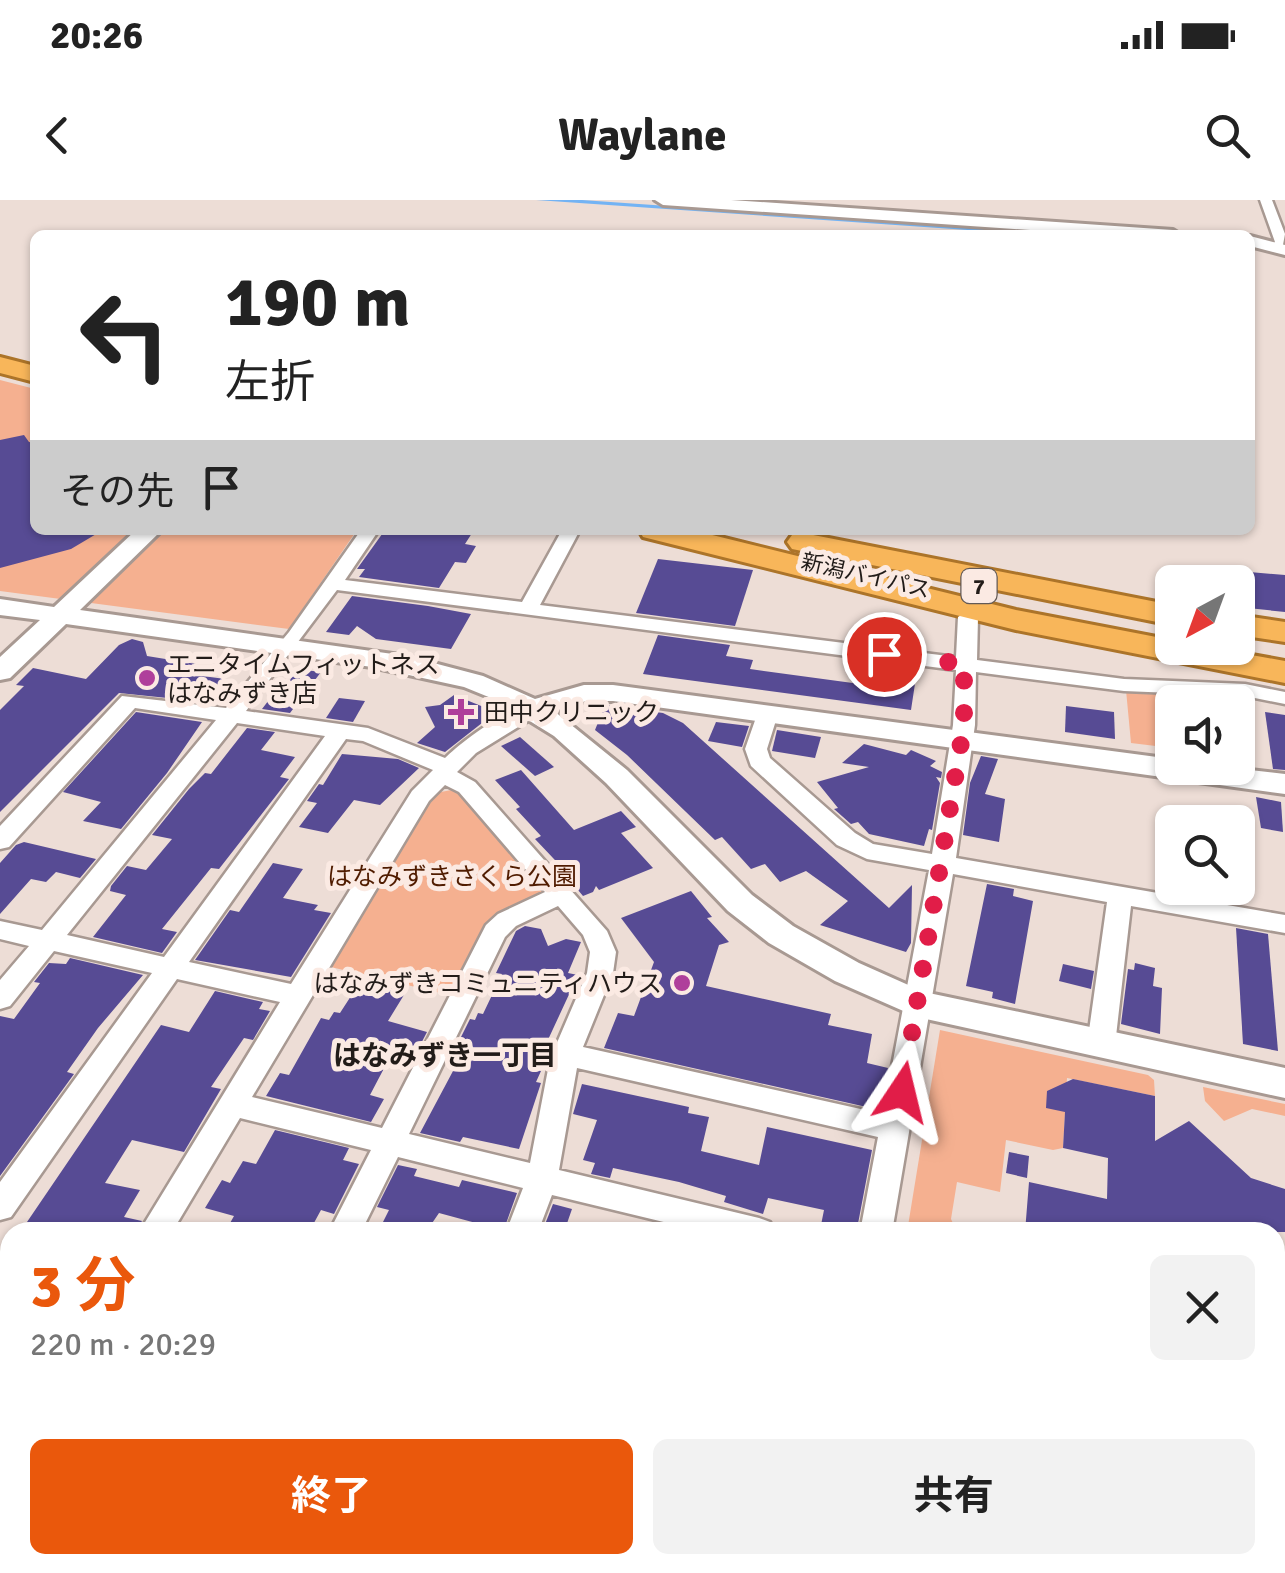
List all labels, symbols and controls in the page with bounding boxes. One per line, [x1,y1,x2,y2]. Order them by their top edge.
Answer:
text: 20:26 [50,12,143,59]
icon: back [30,108,85,163]
text: Waylane [558,108,727,163]
icon: search [1200,108,1255,163]
text: 190 m [225,259,410,345]
icon: left [60,270,190,400]
text: 左折 [225,355,315,410]
icon: arrive [194,460,249,515]
text: その先 [60,468,174,515]
street label: 新潟バイパス [799,548,933,603]
north arrow [1155,565,1255,665]
map controls [1155,565,1255,905]
road number: 7 [962,569,996,603]
pin [842,612,927,697]
icon: arrive [857,627,912,682]
place label: エニタイムフィットネス はなみずき店 [167,649,440,709]
marker: エニタイムフィットネス はなみずき店 [136,667,158,689]
button: sound [1155,685,1255,785]
place label: 田中クリニック [484,697,659,728]
marker: 田中クリニック [448,699,474,725]
button: search [1155,805,1255,905]
park label: はなみずきさくら公園 [327,861,577,892]
place label: はなみずきコミュニティハウス [313,968,662,999]
marker: はなみずきコミュニティハウス [671,972,693,994]
district label: はなみずき一丁目 [333,1039,557,1073]
position arrow [850,1040,954,1144]
text: 3 分 [30,1250,136,1324]
button: close [1150,1255,1255,1360]
text: 220 m · 20:29 [30,1325,216,1364]
button: 終了 [30,1439,633,1554]
button: 共有 [653,1439,1255,1554]

